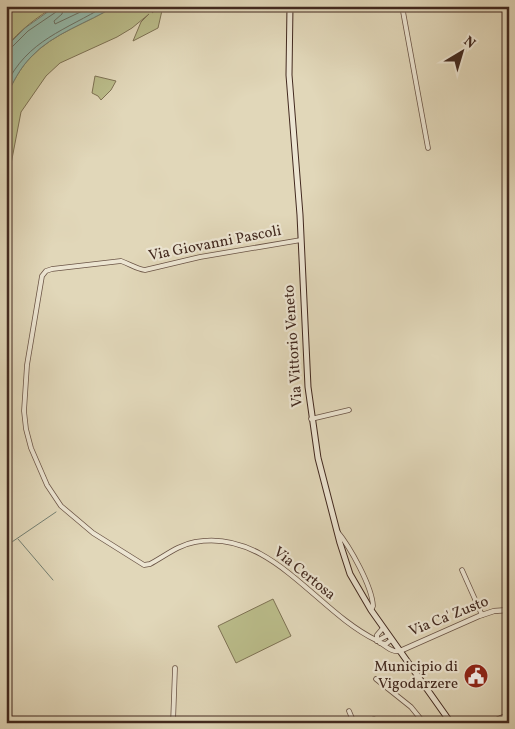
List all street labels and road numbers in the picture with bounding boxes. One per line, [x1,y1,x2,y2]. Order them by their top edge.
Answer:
street label: Via Giovanni Pascoli [147,221,283,267]
street label: Via Vittorio Veneto [279,284,309,408]
street label: Via Certosa [268,542,340,606]
street label: Via Ca' Zusto [406,591,492,642]

